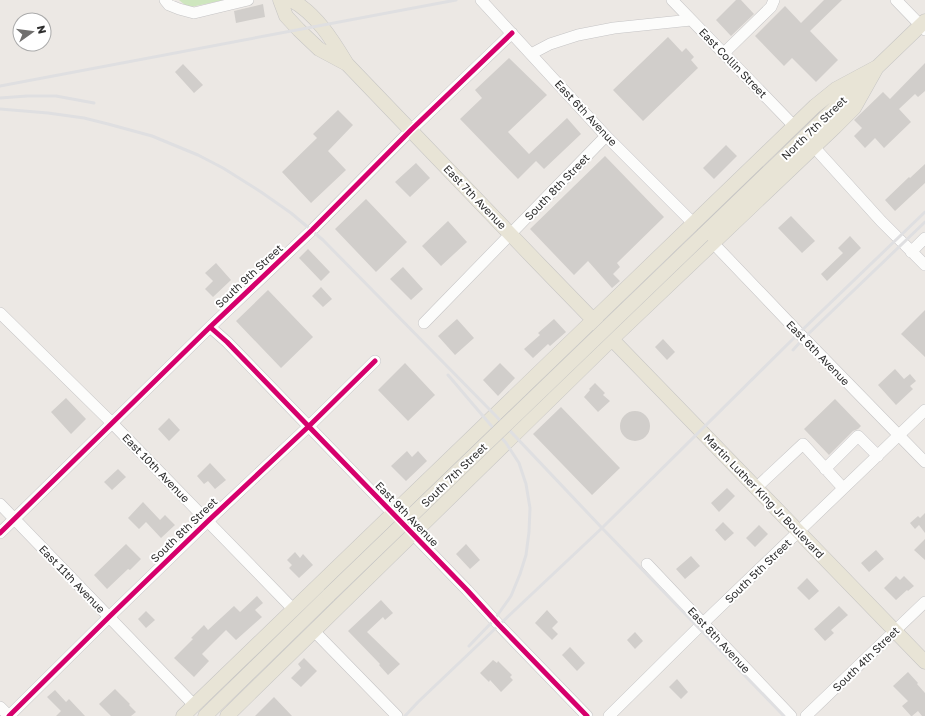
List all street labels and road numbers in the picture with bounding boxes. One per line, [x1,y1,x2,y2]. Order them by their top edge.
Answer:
street label: East Collin Street [697,25,770,100]
street label: East 6th Avenue [553,77,620,148]
street label: North 7th Street [778,93,849,162]
street label: South 8th Street [522,151,592,223]
street label: East 7th Avenue [441,162,509,232]
street label: South 9th Street [212,241,285,310]
street label: East 6th Avenue [784,317,853,388]
street label: East 10th Avenue [120,431,193,505]
street label: Martin Luther King Jr Boulevard [702,431,827,560]
street label: South 7th Street [418,440,489,509]
street label: East 9th Avenue [373,478,442,549]
street label: South 8th Street [148,495,220,565]
street label: South 5th Street [722,536,793,606]
street label: East 11th Avenue [37,542,108,615]
street label: East 8th Avenue [686,604,753,675]
street label: South 4th Street [830,624,902,694]

